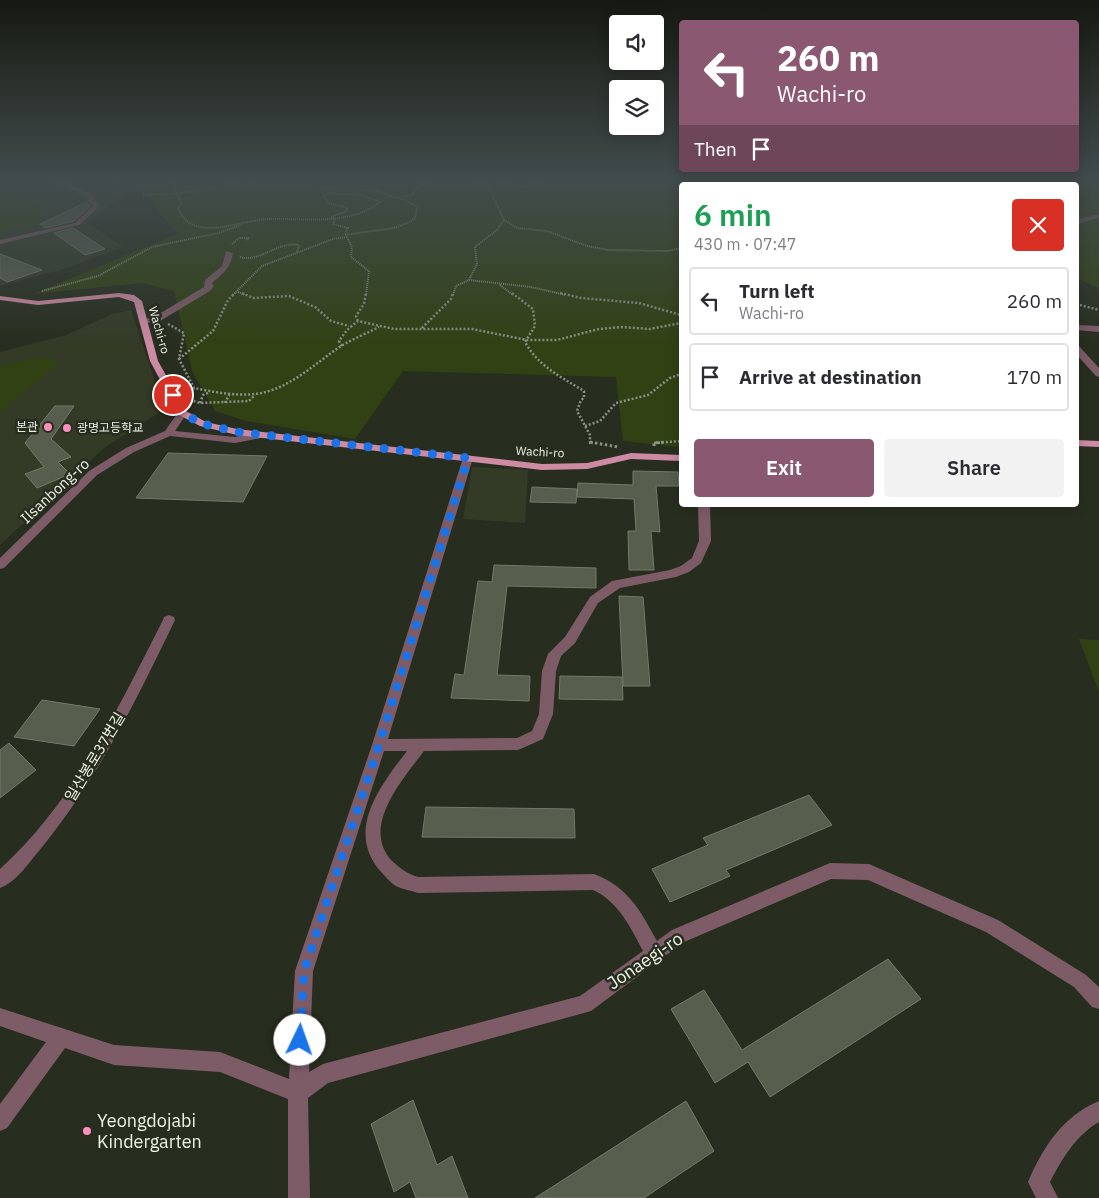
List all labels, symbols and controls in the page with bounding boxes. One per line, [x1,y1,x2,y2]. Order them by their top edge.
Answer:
map controls [609,15,664,135]
button: sound [609,15,664,70]
text: 260 m [777,35,880,81]
icon: left [694,40,759,105]
text: Wachi-ro [777,79,866,108]
button: layers [609,80,664,135]
icon: arrive [747,135,775,163]
text: Then [694,137,737,161]
text: 6 min [694,195,772,234]
button: close [1012,199,1064,251]
text: 430 m · 07:47 [694,234,796,254]
text: Turn left [739,279,815,303]
icon: left [696,287,724,315]
text: 260 m [1007,289,1062,313]
text: Wachi-ro [739,303,804,323]
street label: Wachi-ro [146,304,173,356]
icon: arrive [696,363,724,391]
text: Arrive at destination [739,365,922,389]
text: 170 m [1007,365,1062,389]
pin [152,374,194,416]
icon: arrive [159,381,187,409]
place label: 본관 [16,419,38,434]
place label: 광명고등학교 [77,420,143,435]
marker: 본관 [42,421,54,433]
marker: 광명고등학교 [61,422,73,434]
button: Exit [694,439,874,497]
button: Share [884,439,1064,497]
street label: Wachi-ro [515,443,565,460]
street label: Ilsanbong-ro [16,454,93,527]
street label: 일산봉로37번길 [60,709,129,805]
street label: Jonaegi-ro [602,927,687,994]
position arrow [273,1013,325,1065]
place label: Yeongdojabi Kindergarten [97,1109,202,1153]
marker: Yeongdojabi Kindergarten [81,1125,93,1137]

